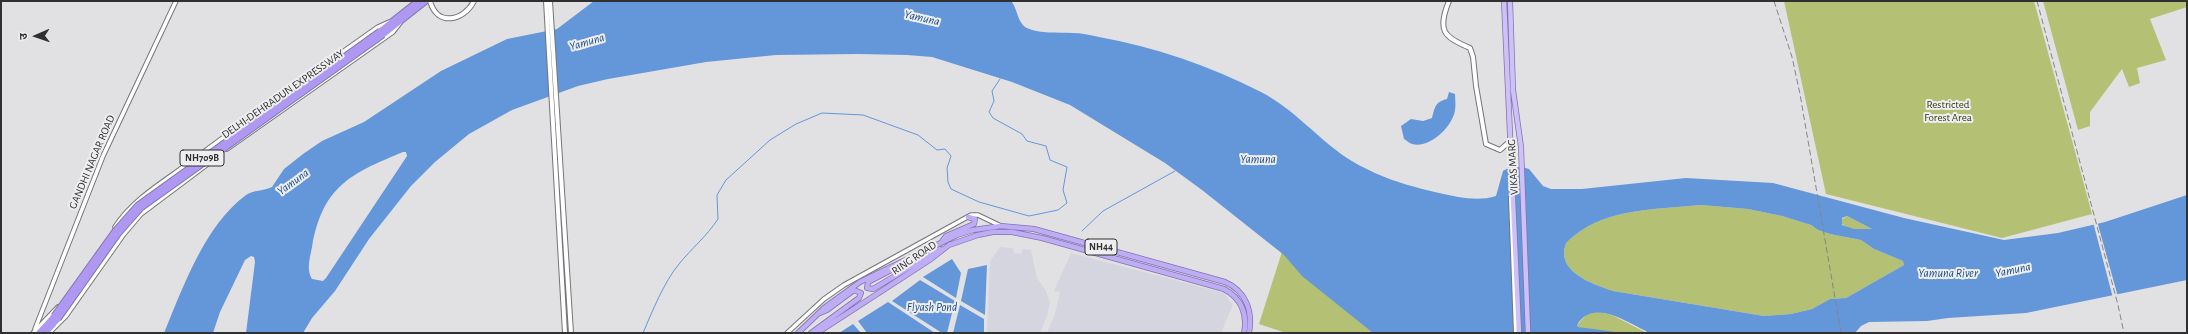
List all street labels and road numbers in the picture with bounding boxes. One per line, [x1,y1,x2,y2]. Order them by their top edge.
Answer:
street label: DELHI-DEHRADUN EXPRESSWAY [219,47,347,141]
street label: GANDHI NAGAR ROAD [66,113,118,211]
street label: VIKAS MARG [1505,139,1521,195]
road number: NH709B [180,150,224,166]
street label: RING ROAD [889,238,939,278]
road number: NH44 [1085,239,1117,255]

